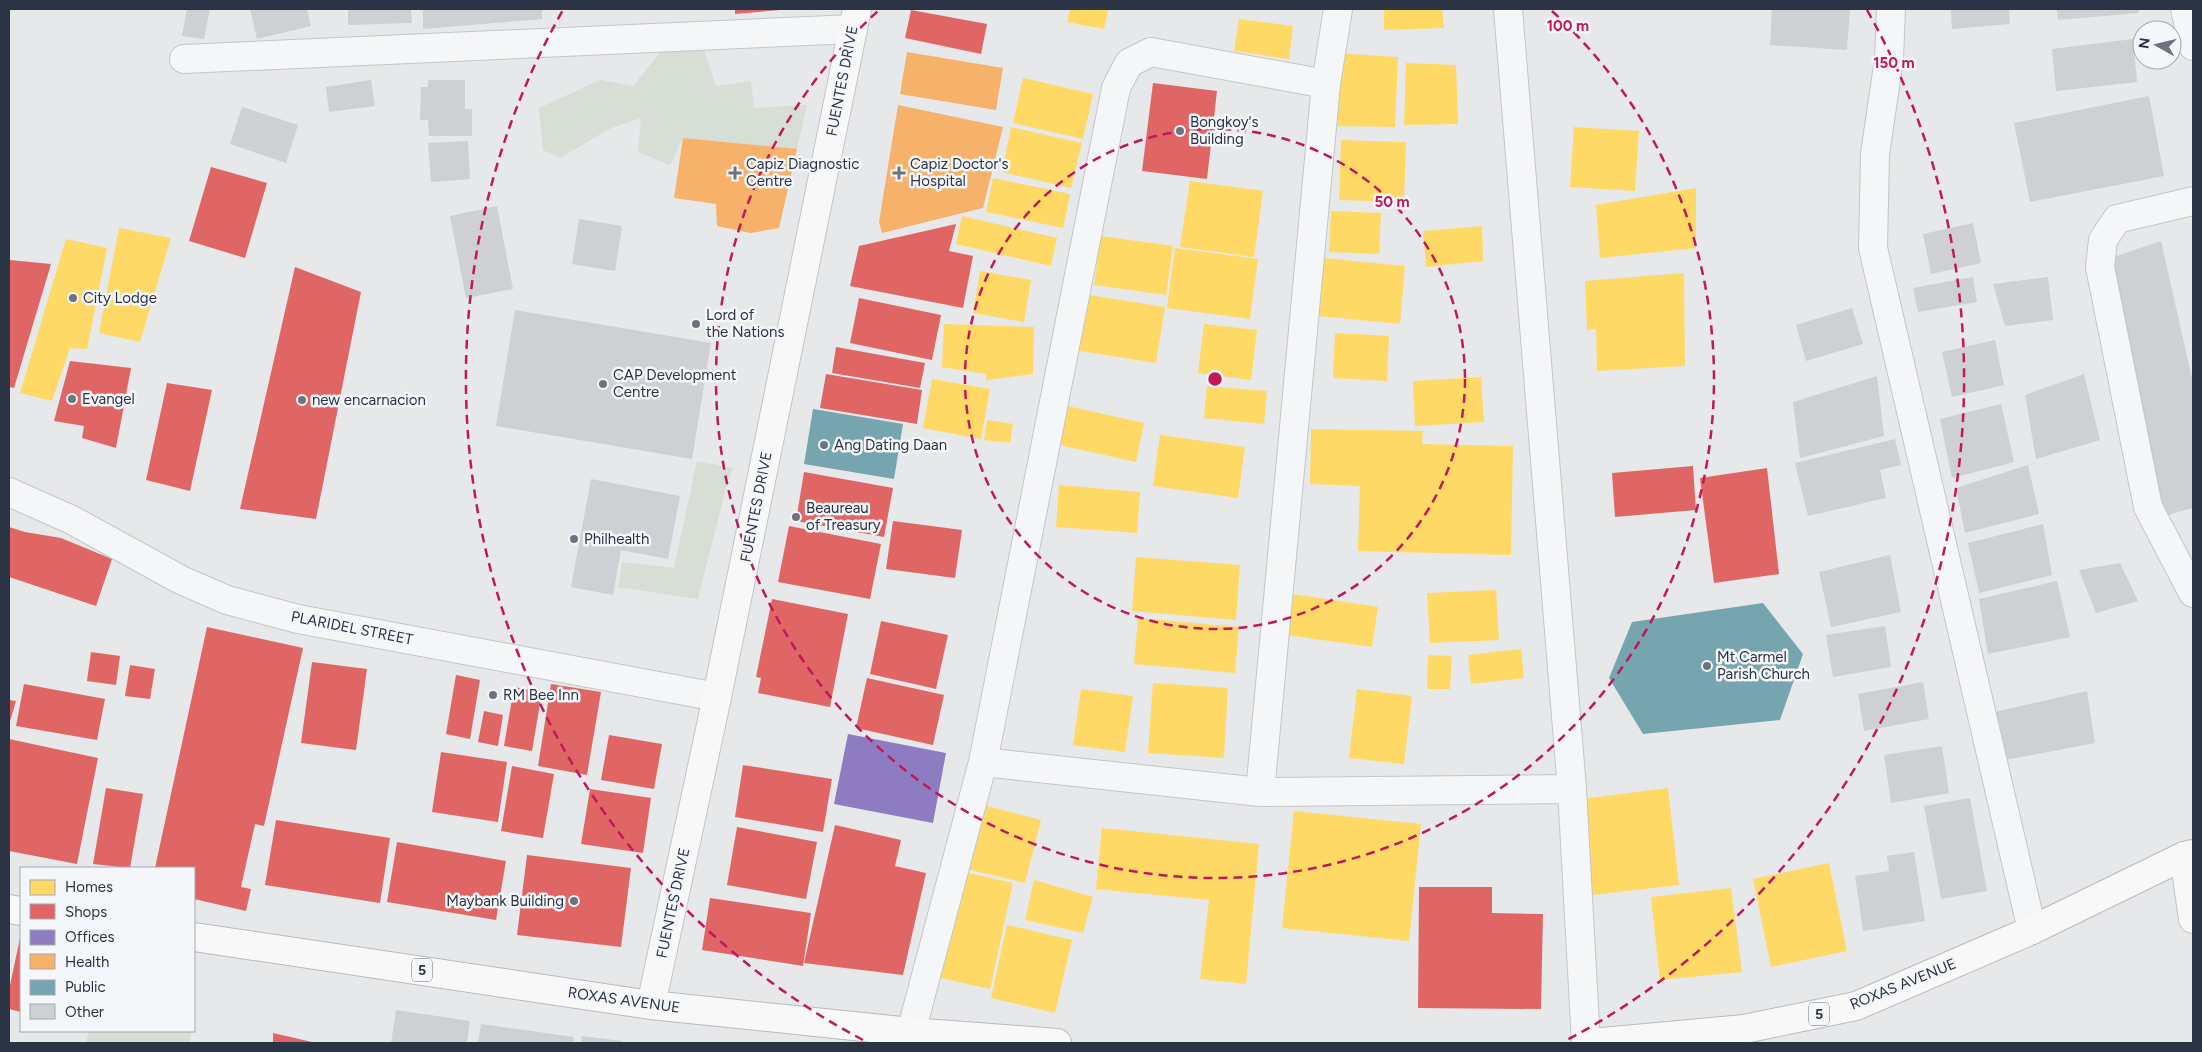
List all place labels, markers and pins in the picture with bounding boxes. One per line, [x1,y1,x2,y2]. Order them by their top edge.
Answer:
place label: Bongkoy's Building [1190,113,1259,148]
marker: Bongkoy's Building [1174,125,1186,137]
place label: Capiz Diagnostic Centre [746,155,859,190]
place label: Capiz Doctor's Hospital [910,155,1008,190]
marker: Capiz Diagnostic Centre [728,166,742,180]
marker: Capiz Doctor's Hospital [892,166,906,180]
place label: City Lodge [83,289,157,307]
marker: City Lodge [67,292,79,304]
place label: Lord of the Nations [706,306,784,341]
marker: Lord of the Nations [690,318,702,330]
place label: CAP Development Centre [613,366,737,401]
centre of rings [1206,370,1224,388]
marker: CAP Development Centre [597,378,609,390]
place label: Evangel [82,390,135,408]
place label: new encarnacion [312,391,426,409]
marker: Evangel [66,393,78,405]
marker: new encarnacion [296,394,308,406]
place label: Ang Dating Daan [834,436,947,454]
marker: Ang Dating Daan [818,439,830,451]
place label: Beaureau of Treasury [806,499,881,534]
marker: Beaureau of Treasury [790,511,802,523]
place label: Philhealth [584,530,649,548]
marker: Philhealth [568,533,580,545]
place label: Mt Carmel Parish Church [1717,648,1810,683]
marker: Mt Carmel Parish Church [1701,660,1713,672]
place label: RM Bee Inn [503,686,579,704]
marker: RM Bee Inn [487,689,499,701]
place label: Maybank Building [446,892,564,910]
marker: Maybank Building [568,895,580,907]

